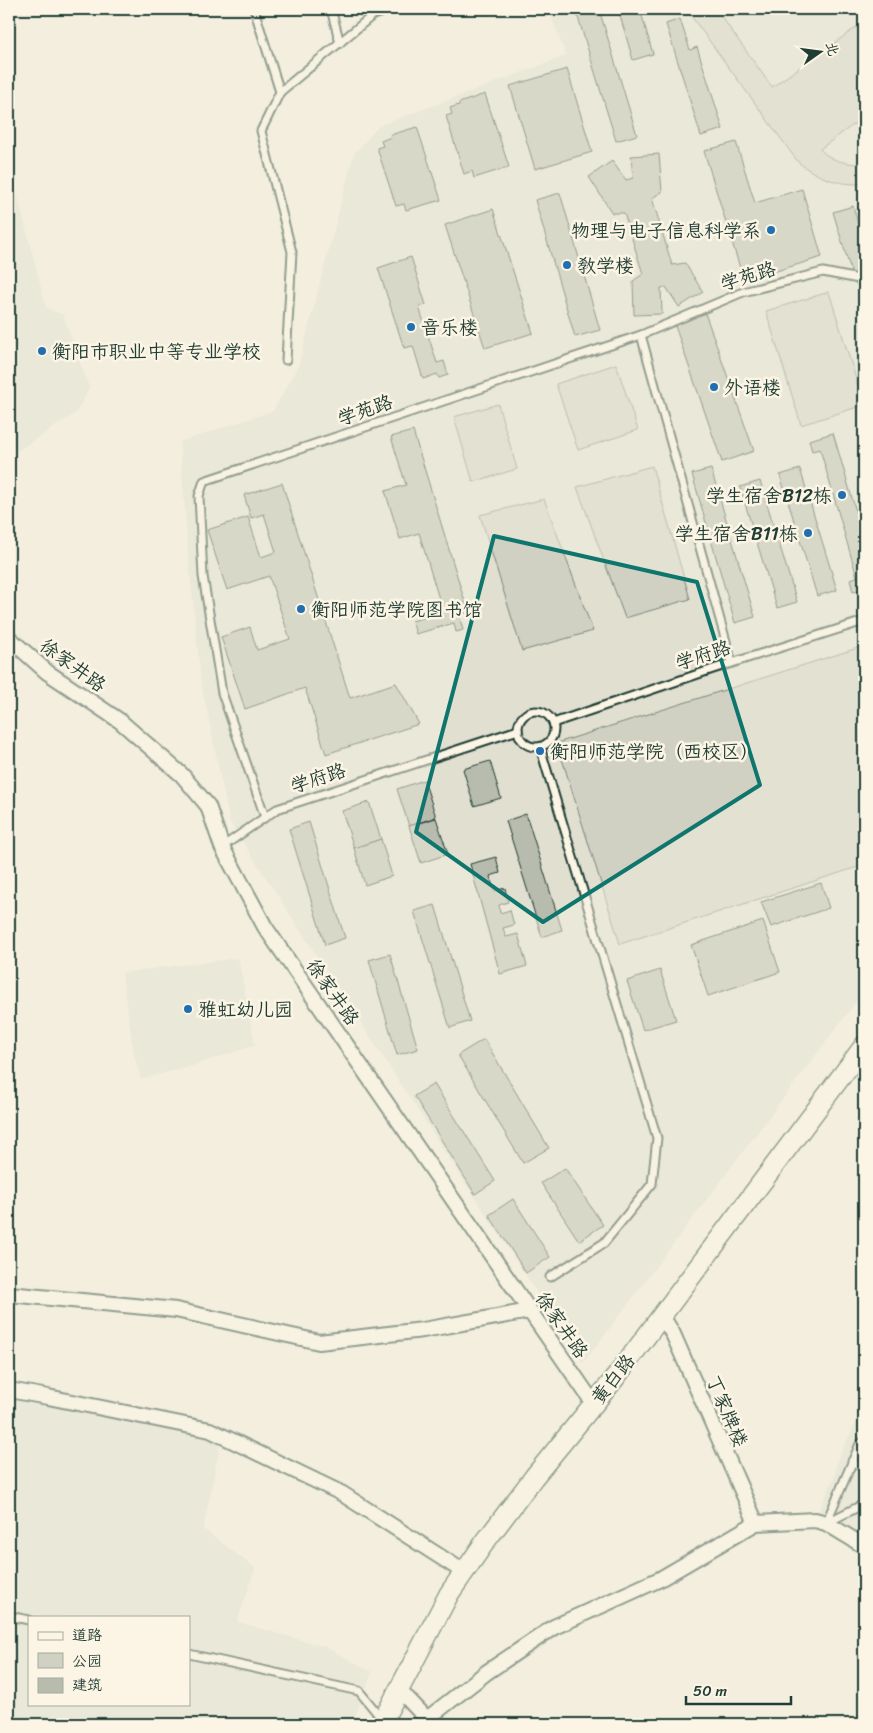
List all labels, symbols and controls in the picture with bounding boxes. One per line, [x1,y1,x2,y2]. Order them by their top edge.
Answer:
north arrow [796,28,846,78]
text: 北 [818,39,846,59]
place label: 物理与电子信息科学系 [571,214,761,247]
marker: 物理与电子信息科学系 [765,224,777,236]
place label: 教学楼 [577,249,634,282]
street label: 学苑路 [716,252,780,300]
marker: 教学楼 [561,259,573,271]
place label: 音乐楼 [421,311,478,344]
marker: 音乐楼 [405,321,417,333]
place label: 衡阳市职业中等专业学校 [52,335,261,368]
marker: 衡阳市职业中等专业学校 [36,345,48,357]
place label: 外语楼 [724,371,781,404]
marker: 外语楼 [708,381,720,393]
street label: 学苑路 [333,385,397,435]
place label: 学生宿舍B12栋 [706,479,832,512]
marker: 学生宿舍B12栋 [836,489,848,501]
place label: 学生宿舍B11栋 [675,517,798,550]
marker: 学生宿舍B11栋 [802,527,814,539]
place label: 衡阳师范学院图书馆 [311,593,482,626]
marker: 衡阳师范学院图书馆 [295,603,307,615]
street label: 徐家井路 [33,629,113,701]
street label: 学府路 [671,630,735,680]
place label: 衡阳师范学院（西校区） [550,735,759,768]
marker: 衡阳师范学院（西校区） [534,745,546,757]
street label: 学府路 [286,753,350,803]
street label: 徐家井路 [298,951,368,1033]
place label: 雅虹幼儿园 [198,993,293,1026]
marker: 雅虹幼儿园 [182,1003,194,1015]
street label: 徐家井路 [527,1284,597,1366]
street label: 黄白路 [582,1346,644,1412]
street label: 丁家牌楼 [697,1370,757,1452]
legend [28,1616,190,1706]
text: 道路 [72,1622,102,1648]
text: 公园 [72,1648,102,1674]
text: 建筑 [72,1672,102,1698]
scale bar [686,1673,790,1705]
text: 50 m [693,1678,728,1704]

